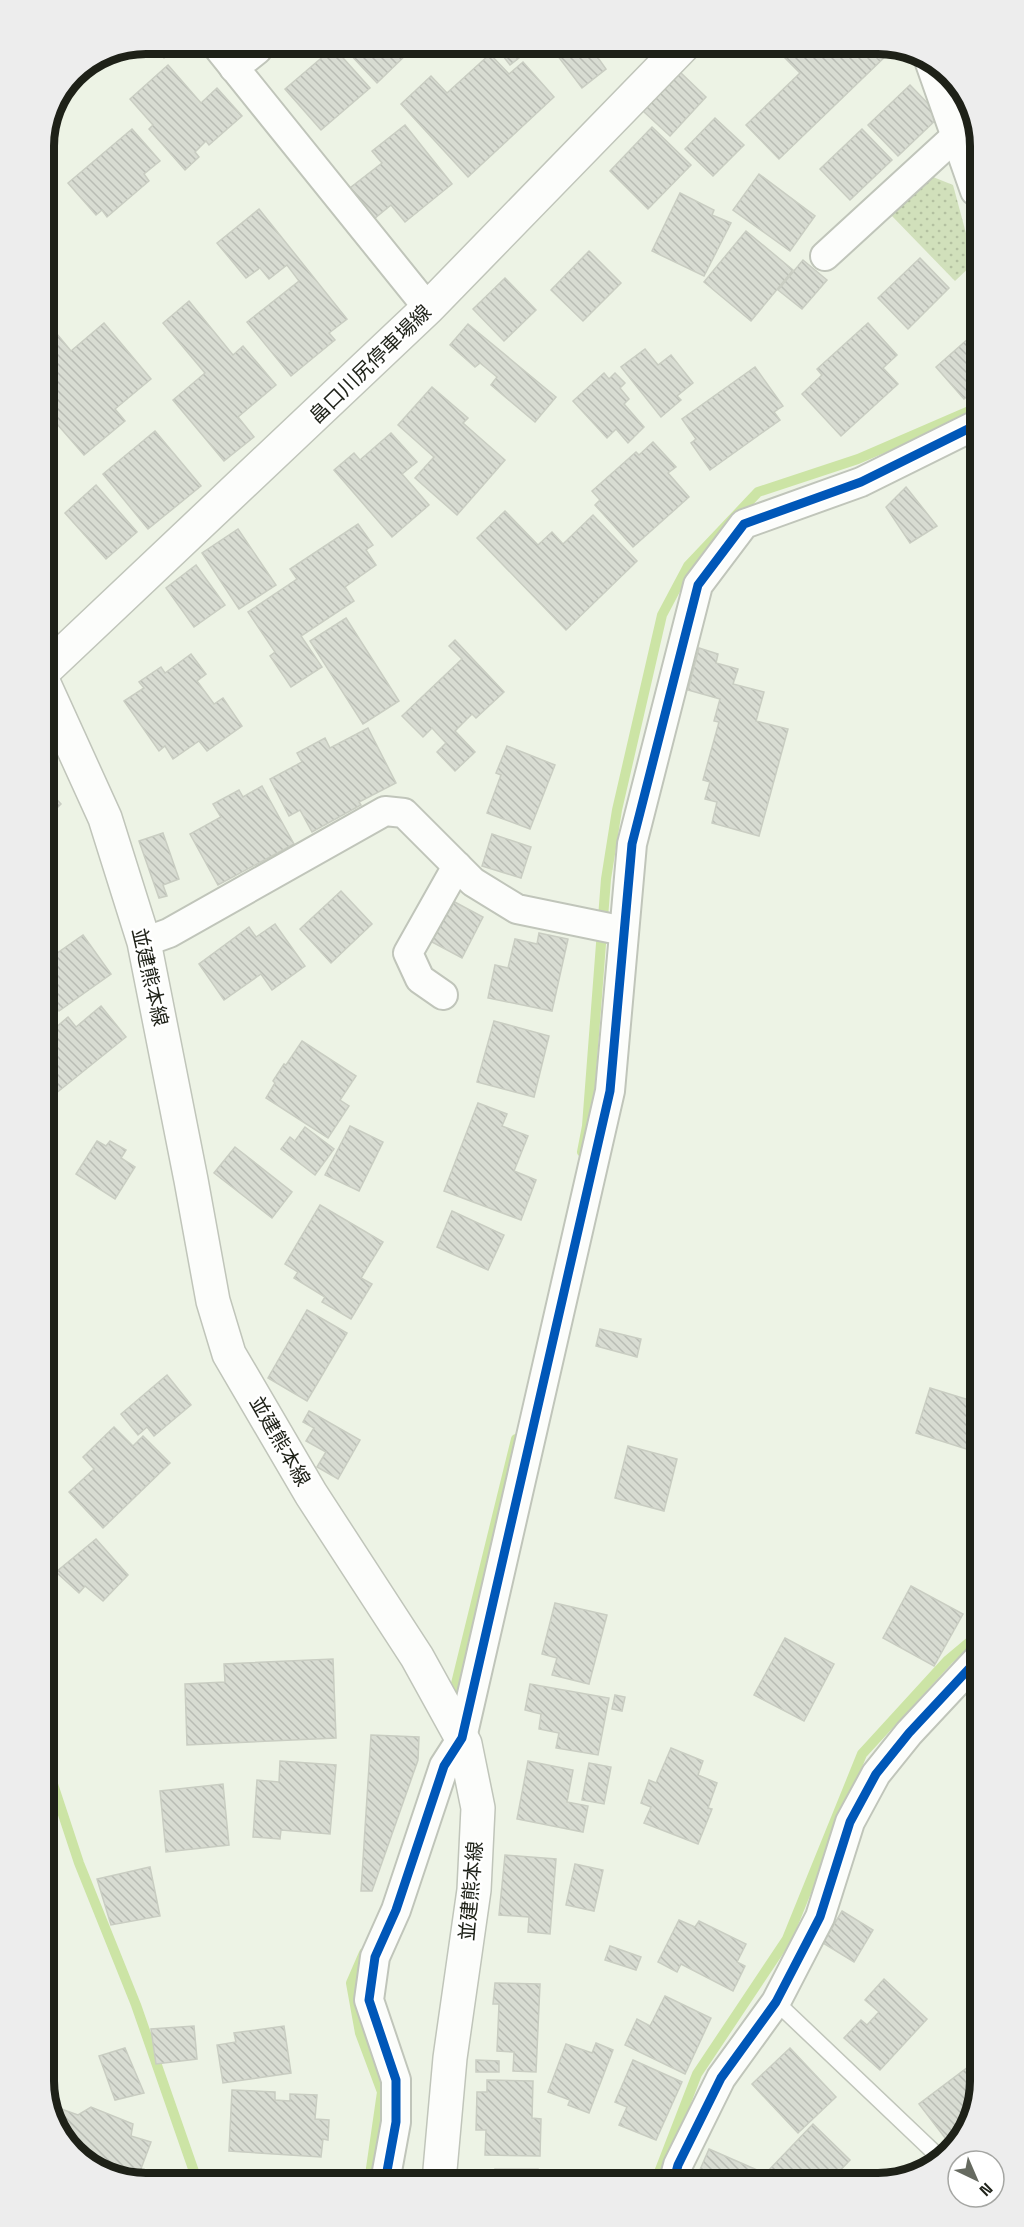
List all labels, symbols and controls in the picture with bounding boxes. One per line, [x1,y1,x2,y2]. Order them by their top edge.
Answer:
street label: 畠口川尻停車場線 [303,299,437,429]
street label: 並建熊本線 [126,925,174,1029]
street label: 並建熊本線 [244,1391,316,1491]
street label: 並建熊本線 [454,1840,488,1942]
north arrow [946,2149,1006,2209]
text: N [975,2178,997,2201]

